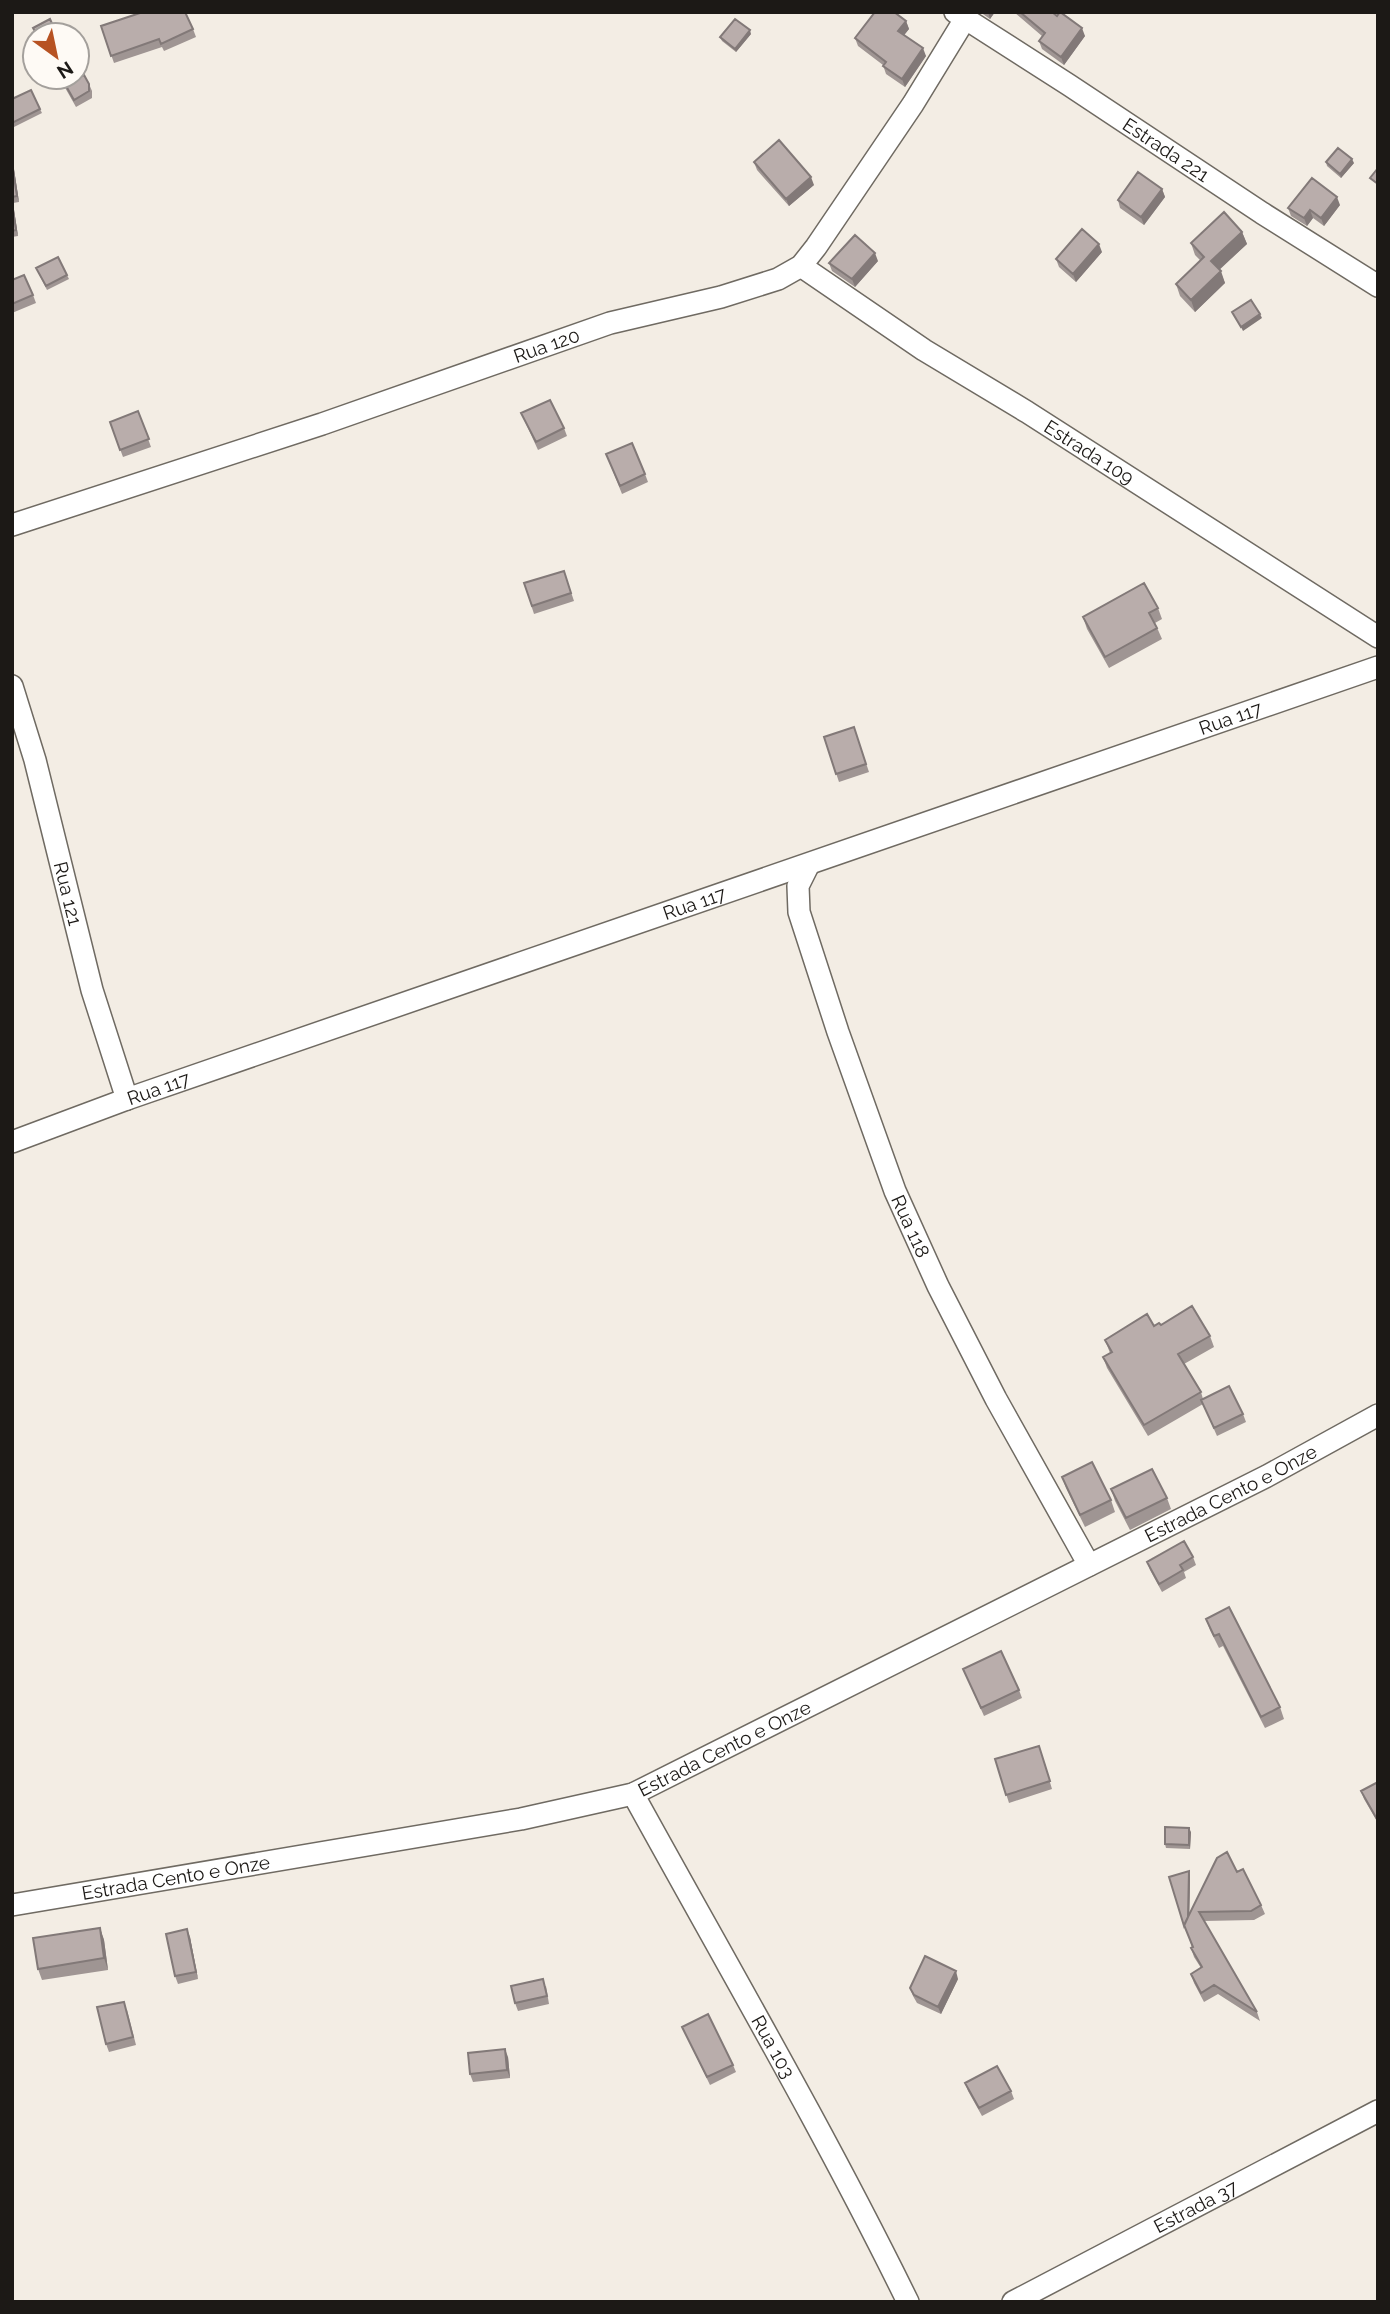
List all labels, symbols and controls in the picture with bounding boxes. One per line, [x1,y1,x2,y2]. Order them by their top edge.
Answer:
north arrow [21,21,91,91]
text: N [53,57,77,83]
street label: Estrada 221 [1119,113,1214,186]
street label: Rua 120 [511,324,582,367]
street label: Estrada 109 [1040,415,1138,489]
street label: Rua 117 [1196,697,1265,739]
street label: Rua 121 [50,859,87,928]
street label: Rua 117 [660,882,729,924]
street label: Rua 117 [124,1067,193,1109]
street label: Rua 118 [887,1191,935,1261]
street label: Estrada Cento e Onze [1141,1440,1320,1547]
street label: Estrada Cento e Onze [634,1696,814,1801]
street label: Estrada Cento e Onze [80,1851,271,1904]
street label: Rua 103 [747,2011,800,2082]
street label: Estrada 37 [1150,2176,1241,2237]

